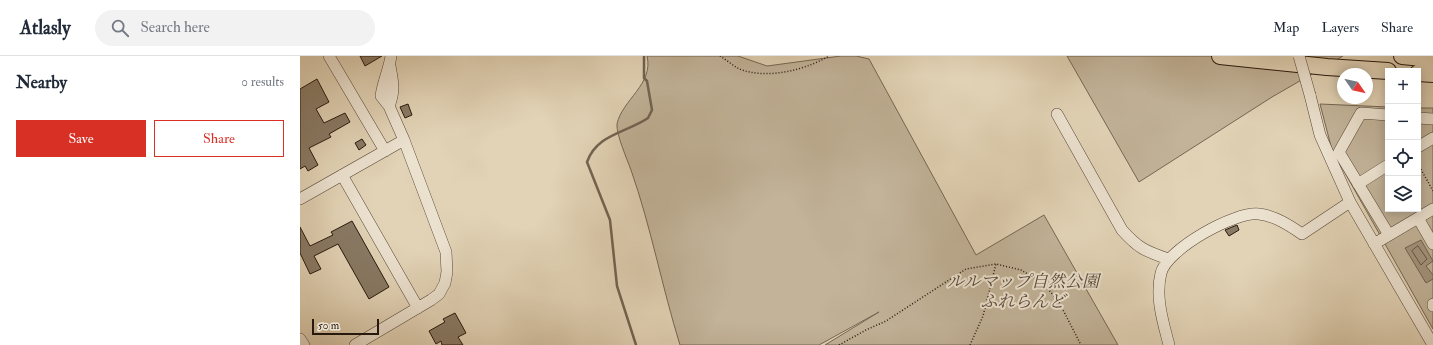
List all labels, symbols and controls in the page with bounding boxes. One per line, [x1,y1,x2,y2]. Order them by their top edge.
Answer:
search box [95,10,375,46]
text: Atlasly [20,16,71,40]
icon: search [109,17,131,39]
text: Search here [141,18,210,37]
text: Map [1273,19,1299,36]
text: Layers [1321,19,1359,36]
text: Share [1381,19,1413,36]
north arrow [1337,68,1373,104]
map controls [1385,68,1421,212]
button: + [1385,68,1421,104]
text: Nearby [16,72,67,93]
text: 0 results [241,74,284,90]
button: − [1385,104,1421,140]
button: Save [16,120,146,157]
button: Share [154,120,284,157]
button: locate [1385,140,1421,176]
button: layers [1385,176,1421,212]
park label: ルルマップ自然公園 ふれらんど [947,271,1102,312]
scale bar [312,317,379,336]
text: 50 m [318,319,339,332]

